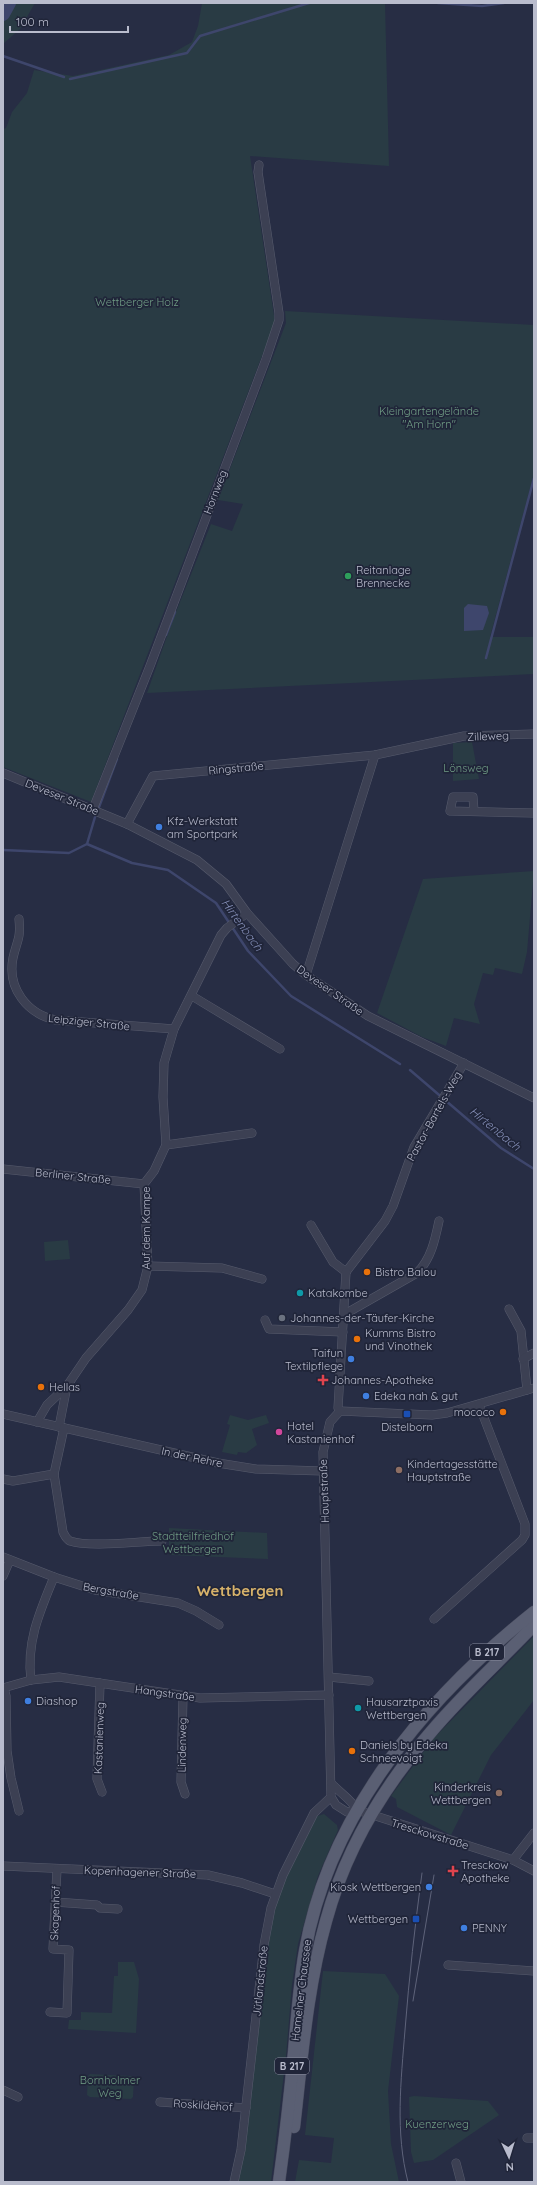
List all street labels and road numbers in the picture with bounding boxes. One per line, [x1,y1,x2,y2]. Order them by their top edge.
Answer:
street label: Hornweg [200,468,230,516]
street label: Zilleweg [467,728,509,744]
street label: Ringstraße [208,759,264,777]
street label: Deveser Straße [23,776,101,818]
street label: Deveser Straße [294,962,366,1018]
street label: Leipziger Straße [47,1011,131,1033]
street label: Pastor-Bartels-Weg [403,1069,465,1163]
street label: Berliner Straße [35,1165,111,1187]
street label: Auf dem Kampe [139,1186,153,1270]
street label: In der Rehre [160,1444,224,1470]
street label: Hauptstraße [316,1459,332,1523]
street label: Bergstraße [82,1579,140,1603]
road number: B 217 [470,1644,504,1660]
street label: Hangstraße [134,1682,196,1704]
street label: Kastanienweg [91,1702,107,1774]
street label: Lindenweg [175,1717,189,1773]
street label: Tresckowstraße [390,1816,470,1852]
street label: Kopenhagener Straße [84,1863,196,1881]
street label: Skagenhof [47,1885,63,1941]
street label: Hamelner Chaussee [288,1938,314,2042]
street label: Jütlandstraße [249,1945,271,2017]
road number: B 217 [275,2058,309,2074]
street label: Roskildehof [173,2096,233,2114]

